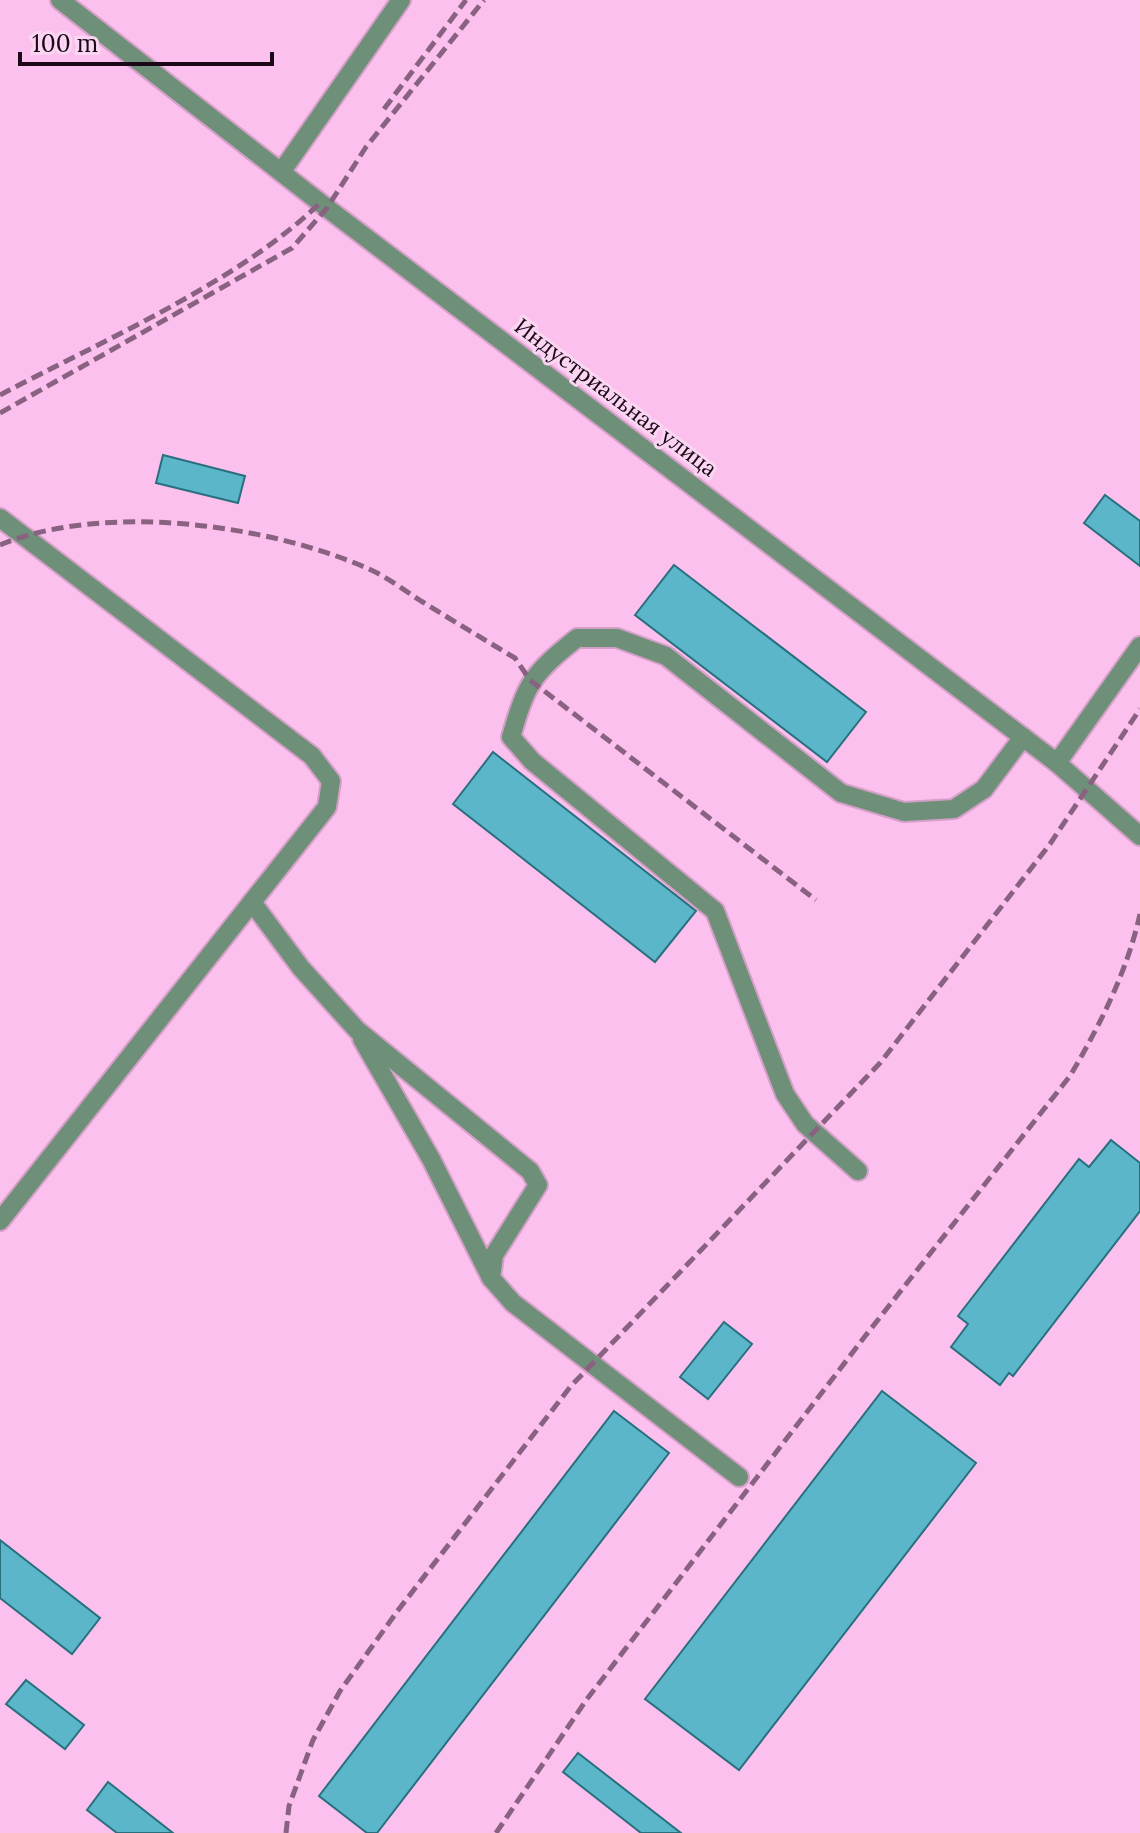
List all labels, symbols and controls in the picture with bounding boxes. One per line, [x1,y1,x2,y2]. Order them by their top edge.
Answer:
scale bar [20,16,272,66]
text: 100 m [32,28,98,59]
street label: Индустриальная улица [509,312,723,482]

